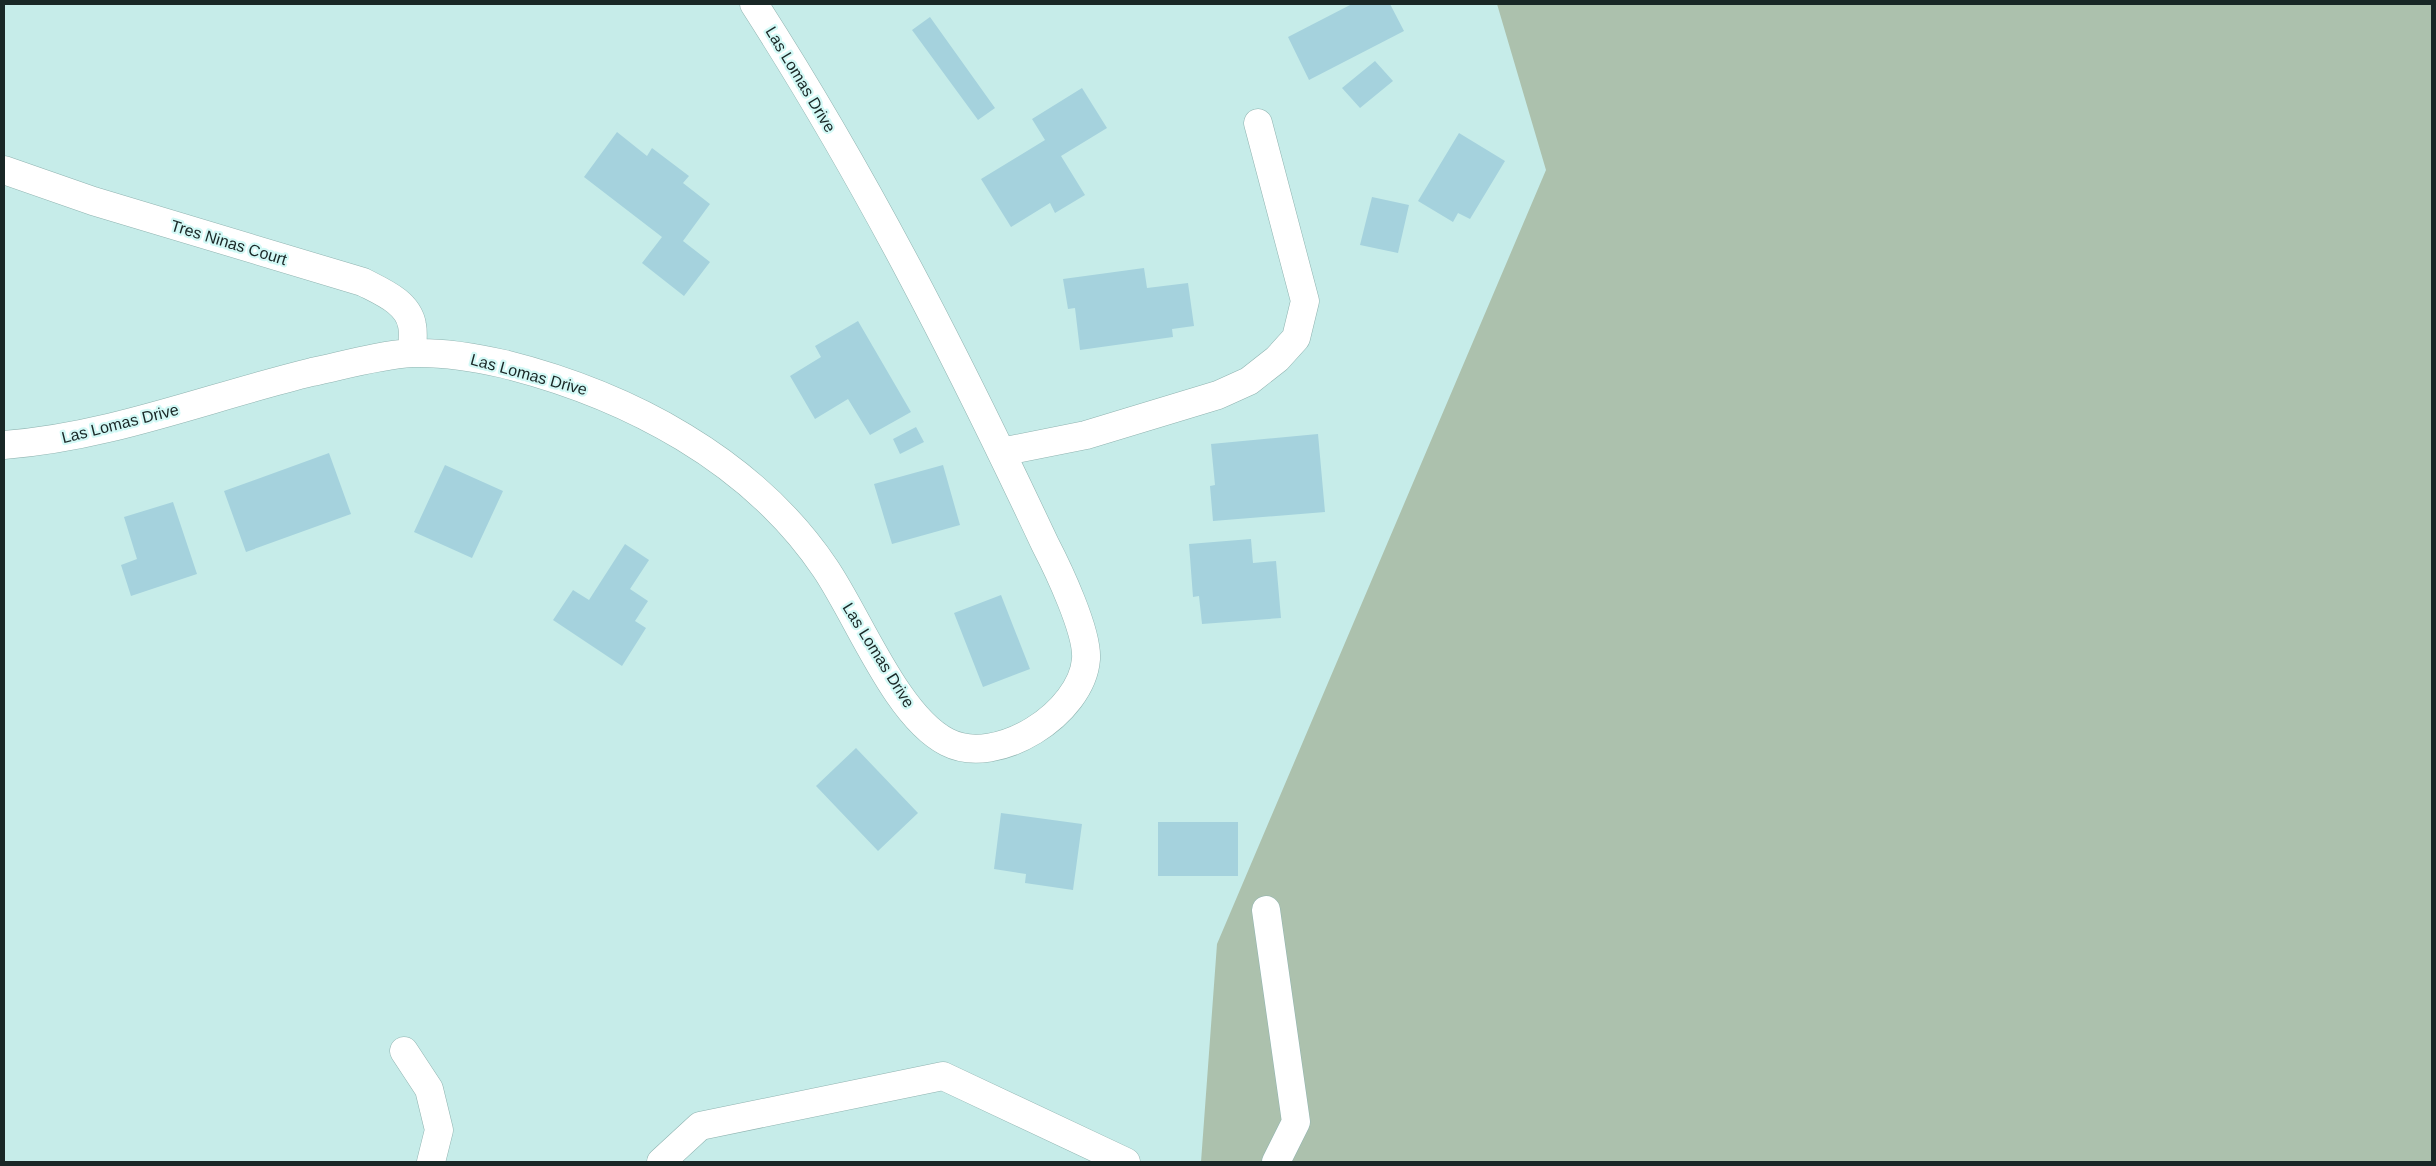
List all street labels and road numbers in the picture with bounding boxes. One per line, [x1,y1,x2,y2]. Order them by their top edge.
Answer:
street label: Las Lomas Drive [762,23,839,135]
street label: Tres Ninas Court [169,217,289,268]
street label: Las Lomas Drive [469,351,589,398]
street label: Las Lomas Drive [60,401,181,446]
street label: Las Lomas Drive [840,600,918,711]

